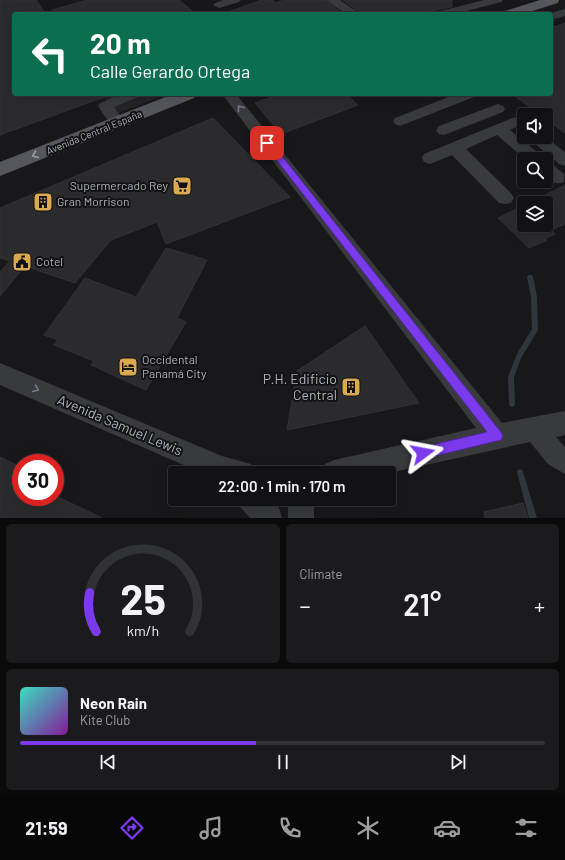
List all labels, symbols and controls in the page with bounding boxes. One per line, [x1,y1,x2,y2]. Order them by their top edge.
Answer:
text: 20 m [90,26,151,60]
icon: left [24,28,76,80]
text: Calle Gerardo Ortega [90,60,250,82]
one-way arrow [237,105,244,112]
street label: Avenida Central España [45,107,143,157]
map controls [517,108,553,232]
button: sound [517,108,553,144]
pin [250,126,284,160]
icon: arrive [256,132,278,154]
one-way arrow [32,150,40,158]
button: search [517,152,553,188]
supermarket icon: Supermercado Rey [171,175,193,197]
place label: Supermercado Rey [70,178,168,192]
building icon: Gran Morrison [32,191,54,213]
place label: Gran Morrison [57,194,129,208]
button: layers [517,196,553,232]
public building icon: Cotel [11,251,33,273]
place label: Cotel [36,254,63,268]
place label: Occidental Panamá City [142,352,207,380]
hotel icon: Occidental Panamá City [117,356,139,378]
place label: P.H. Edificio Central [263,370,337,403]
building icon: P.H. Edificio Central [340,376,362,398]
one-way arrow [31,384,39,392]
street label: Avenida Samuel Lewis [55,390,186,459]
position arrow [402,432,444,474]
speed limit sign: 30 [12,454,64,506]
text: 22:00 · 1 min · 170 m [219,477,345,495]
text: Climate [300,566,343,582]
text: 25 [120,572,166,622]
text: 21° [403,586,441,622]
text: − [300,592,311,618]
text: + [534,592,545,618]
text: km/h [127,621,159,638]
text: Neon Rain [80,694,147,712]
text: Kite Club [80,712,130,728]
icon: previous [97,751,119,773]
icon: pause [272,751,294,773]
icon: next [447,751,469,773]
icon: directions [118,814,146,842]
icon: music [197,814,225,842]
icon: phone [276,814,304,842]
icon: climate [354,814,382,842]
icon: car [433,814,461,842]
icon: filters [512,814,540,842]
text: 21:59 [25,817,68,839]

